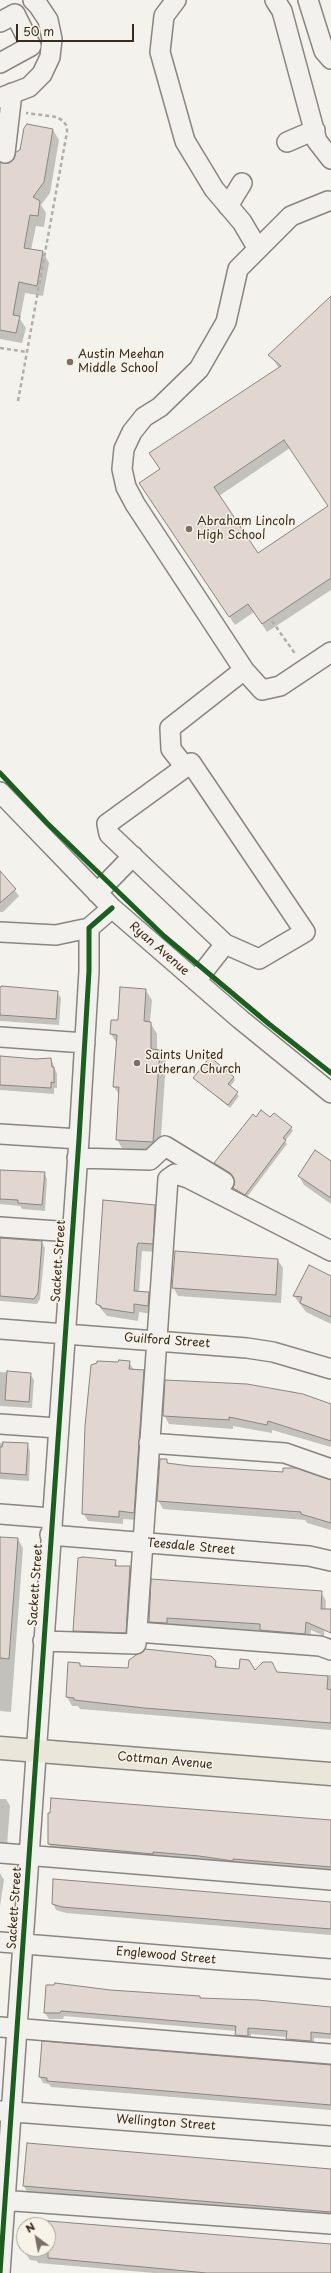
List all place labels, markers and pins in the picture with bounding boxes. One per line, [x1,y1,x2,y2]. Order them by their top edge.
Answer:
place label: Austin Meehan Middle School [78,348,164,376]
marker: Austin Meehan Middle School [65,357,75,367]
place label: Abraham Lincoln High School [197,515,296,543]
marker: Abraham Lincoln High School [184,524,194,534]
place label: Saints United Lutheran Church [145,1049,241,1077]
marker: Saints United Lutheran Church [132,1058,142,1068]

